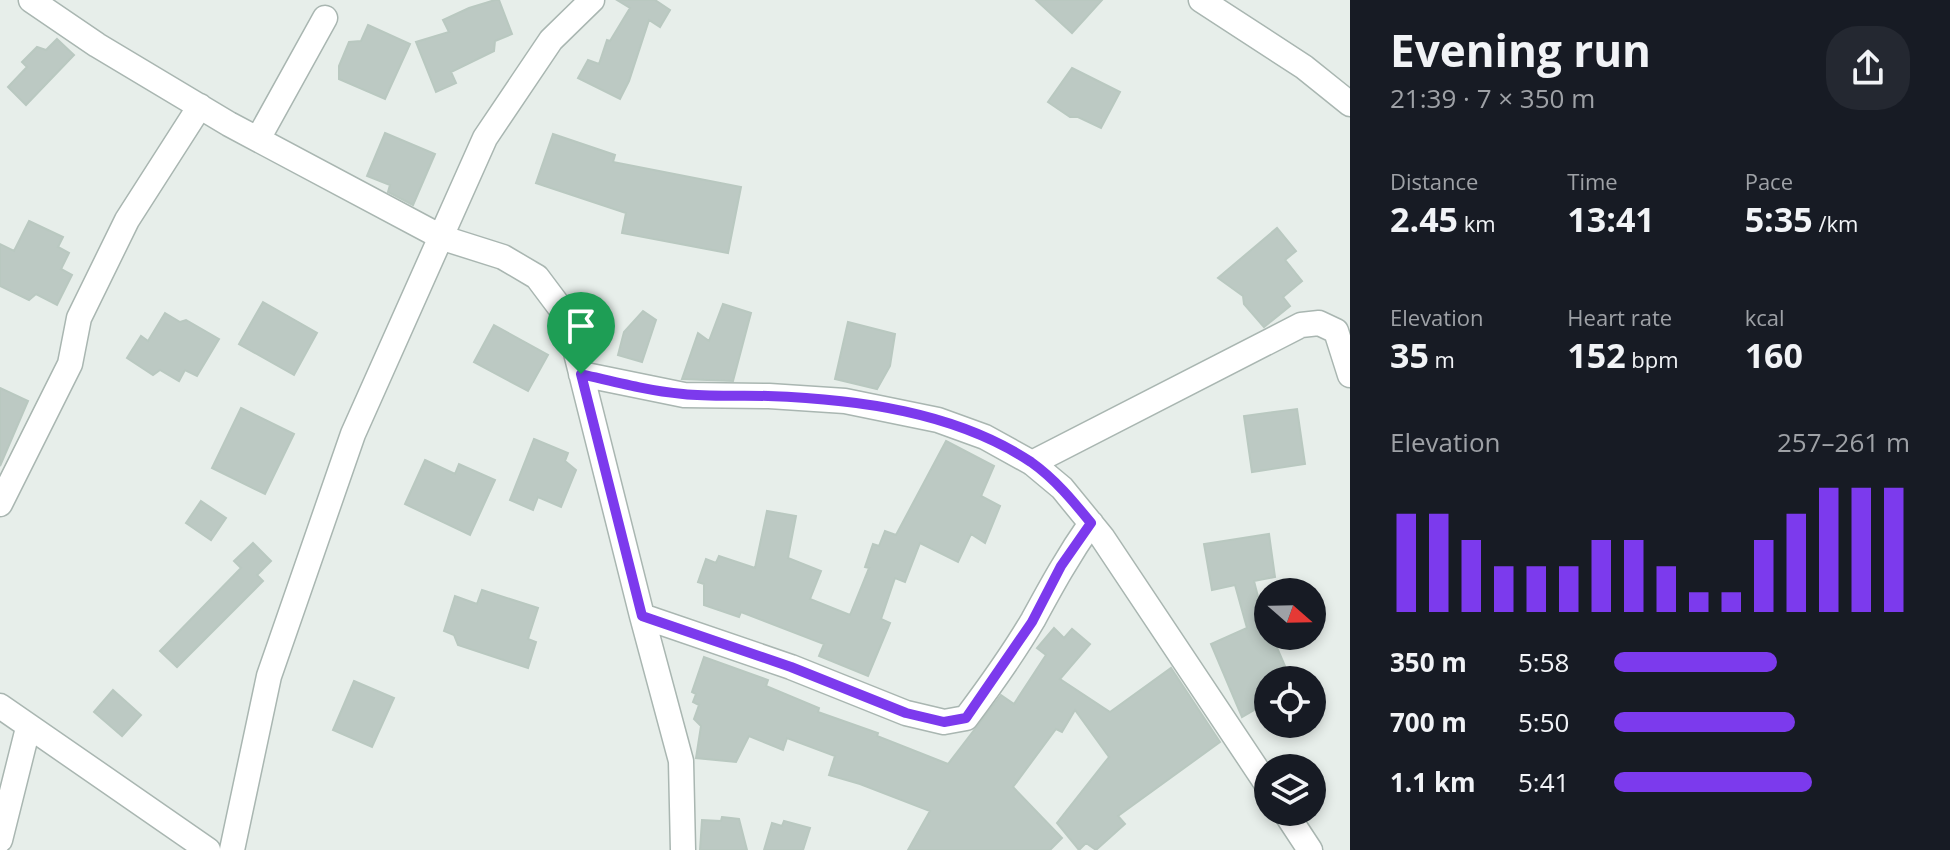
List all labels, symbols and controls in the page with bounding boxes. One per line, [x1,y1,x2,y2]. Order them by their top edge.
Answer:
text: Evening run [1390,20,1651,80]
button: share [1826,26,1910,110]
text: 21:39 · 7 × 350 m [1390,80,1595,116]
text: Distance [1390,166,1478,196]
text: Time [1567,166,1618,196]
text: Pace [1745,166,1793,196]
text: 2.45 [1390,196,1458,242]
text: 13:41 [1567,196,1655,242]
text: 5:35 [1745,196,1813,242]
text: km [1458,208,1496,238]
text: /km [1813,208,1858,238]
pin [547,292,615,374]
text: Elevation [1390,302,1483,332]
text: Heart rate [1567,302,1672,332]
text: kcal [1745,302,1785,332]
icon: arrive [559,304,603,348]
text: 35 [1390,332,1429,378]
text: 152 [1567,332,1626,378]
text: 160 [1745,332,1803,378]
text: m [1429,344,1455,374]
text: bpm [1626,344,1679,374]
text: Elevation [1390,424,1500,460]
text: 257–261 m [1777,424,1910,460]
north arrow [1254,578,1326,650]
map controls [1254,578,1326,826]
text: 350 m [1390,644,1467,680]
text: 5:58 [1518,644,1569,680]
button: locate [1254,666,1326,738]
text: 700 m [1390,704,1467,740]
text: 5:50 [1518,704,1569,740]
button: layers [1254,754,1326,826]
text: 1.1 km [1390,764,1476,800]
text: 5:41 [1518,764,1569,800]

